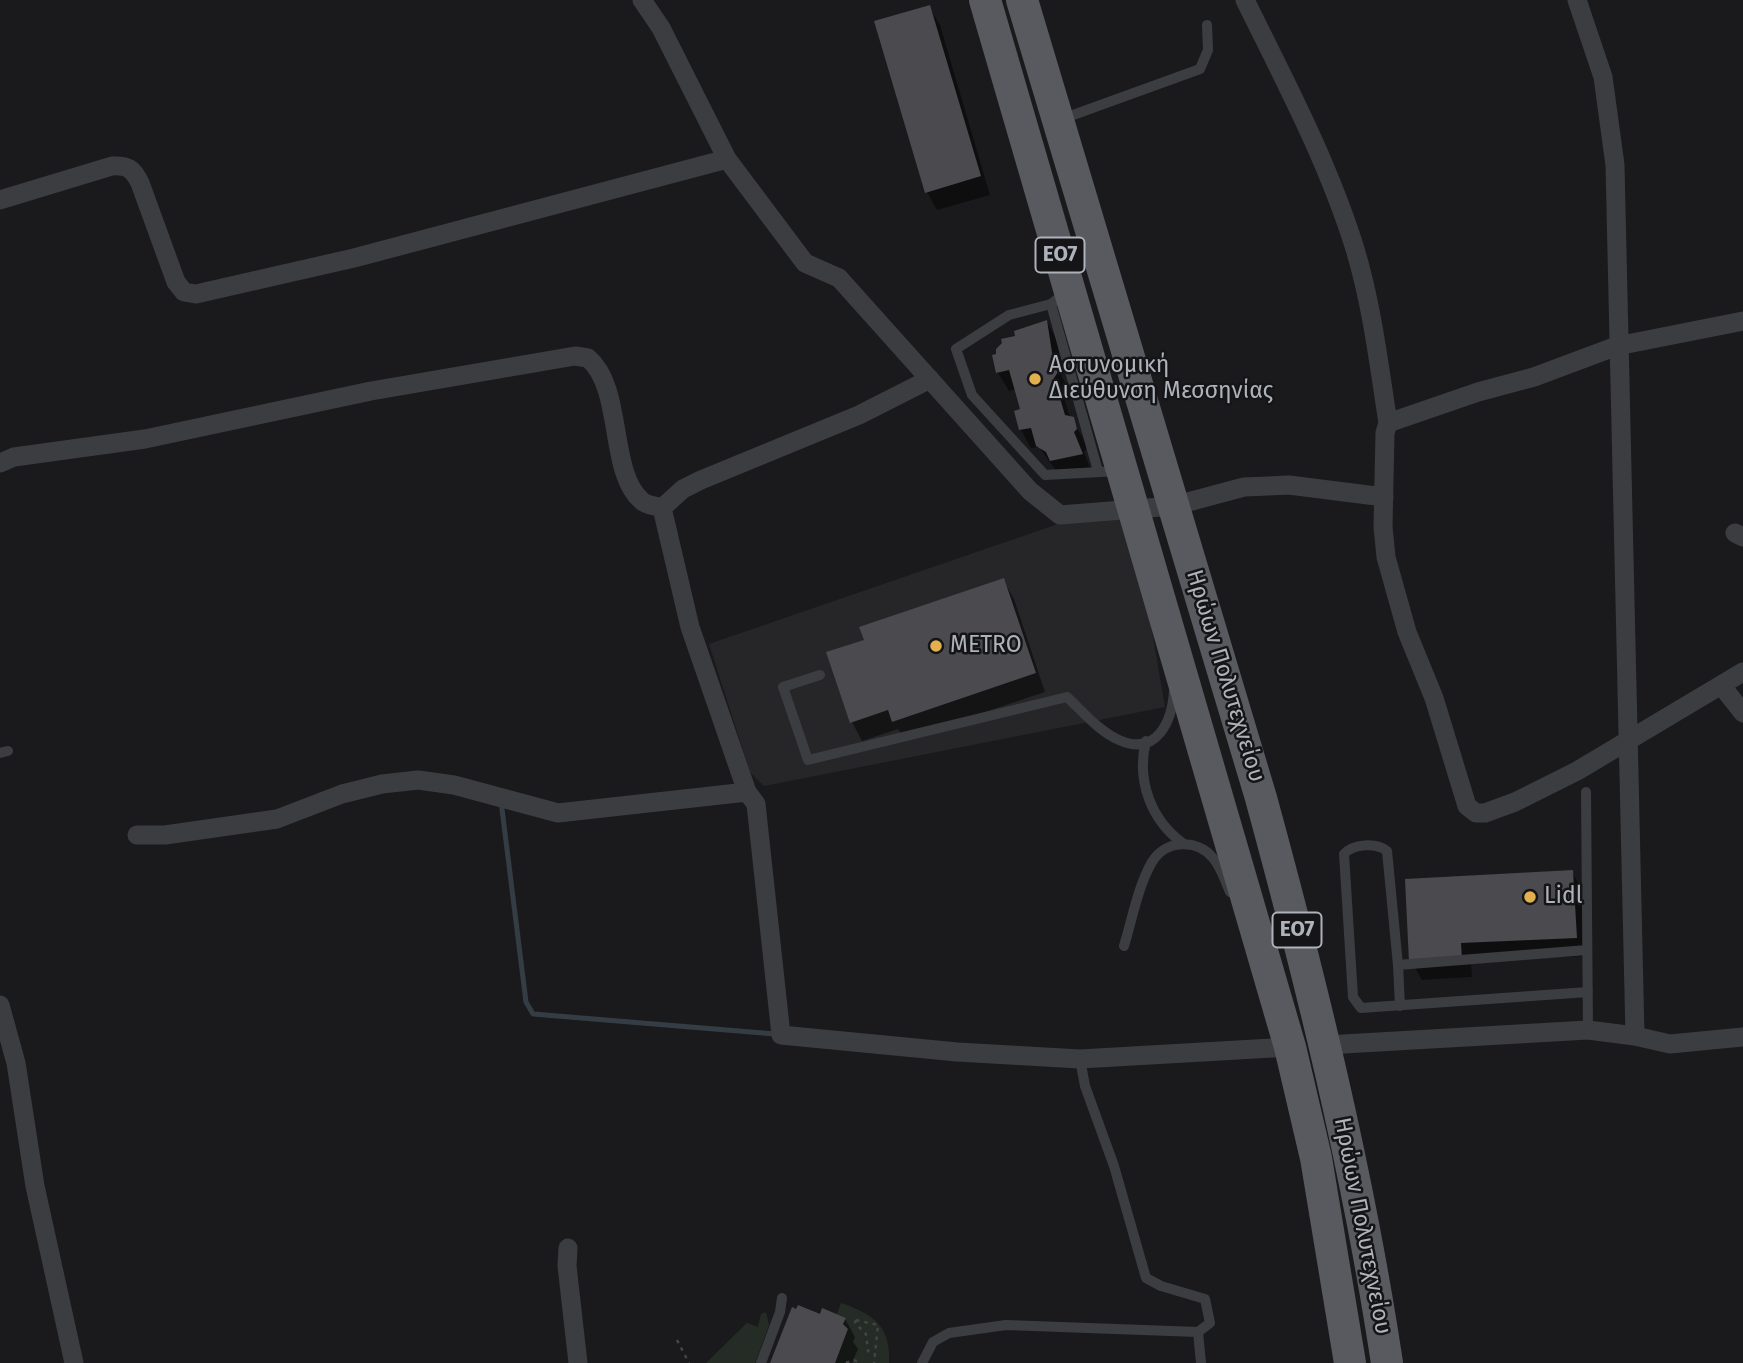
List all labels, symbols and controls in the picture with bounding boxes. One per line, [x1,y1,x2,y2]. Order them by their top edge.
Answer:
road number: ΕΟ7 [1036,238,1084,272]
place label: Αστυνομική Διεύθυνση Μεσσηνίας [1049,352,1273,406]
marker: Αστυνομική Διεύθυνση Μεσσηνίας [1027,371,1043,387]
street label: Ηρώων Πολυτεχνείου [1180,567,1270,785]
place label: METRO [950,632,1022,660]
marker: METRO [928,638,944,654]
place label: Lidl [1544,883,1582,911]
marker: Lidl [1522,889,1538,905]
road number: ΕΟ7 [1272,912,1322,948]
street label: Ηρώων Πολυτεχνείου [1327,1115,1397,1337]

